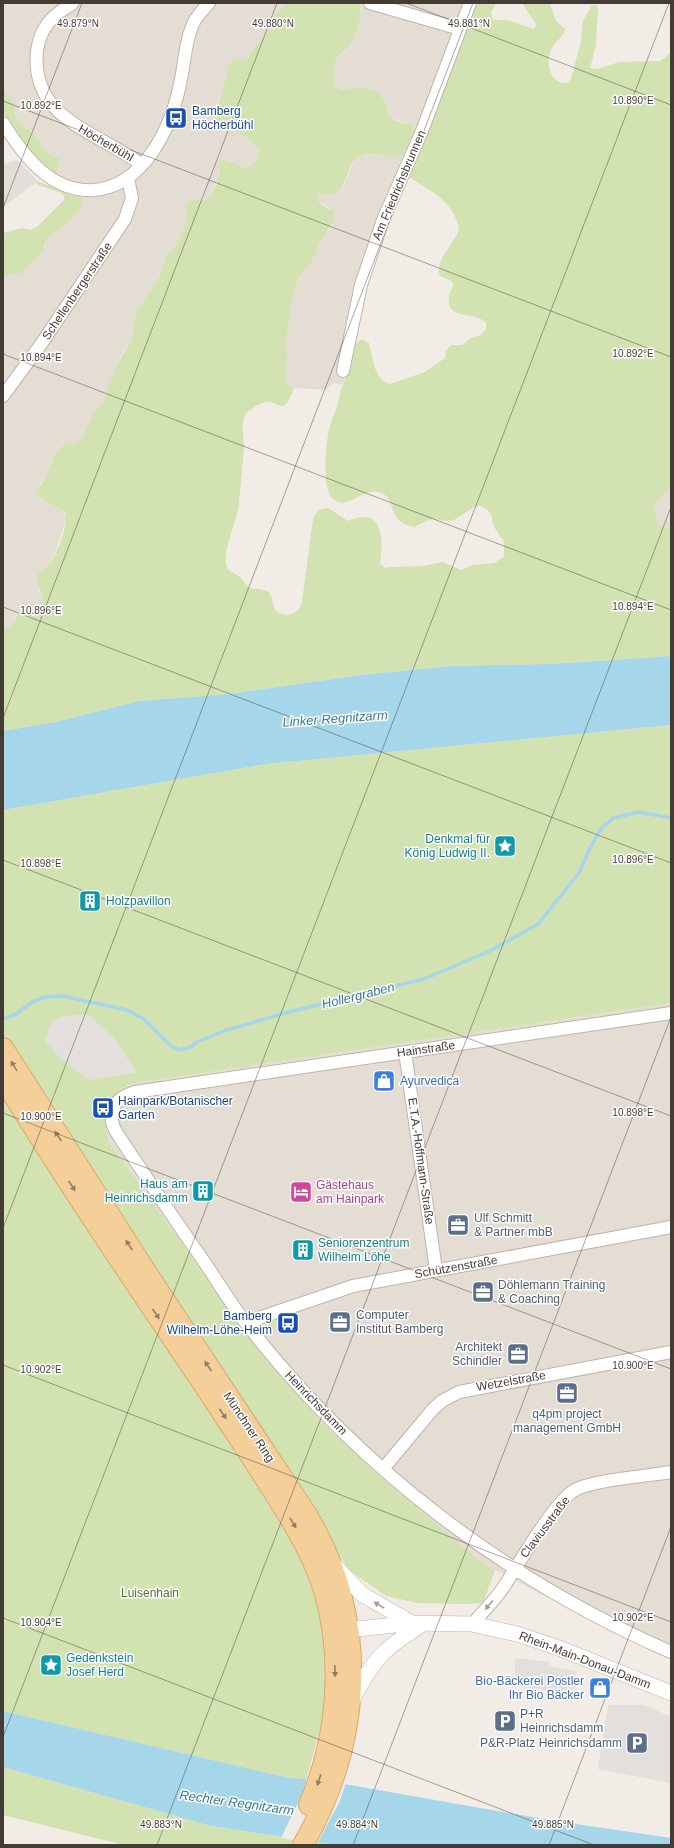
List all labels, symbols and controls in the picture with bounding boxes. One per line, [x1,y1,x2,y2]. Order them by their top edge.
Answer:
text: 49.879°N [57,18,99,29]
text: 49.880°N [252,18,294,29]
text: 49.881°N [448,18,490,29]
text: 10.890°E [612,95,654,106]
text: 10.892°E [20,100,62,111]
place label: Bamberg Höcherbühl [192,104,253,132]
bus stop icon: Bamberg Höcherbühl [163,105,189,131]
street label: Höcherbühl [76,122,136,164]
street label: Am Friedrichsbrunnen [369,128,429,242]
street label: Schellenbergerstraße [39,239,115,342]
text: 10.892°E [612,348,654,359]
text: 10.894°E [20,352,62,363]
text: 10.894°E [612,601,654,612]
text: 10.896°E [20,605,62,616]
water label: Linker Regnitzarm [282,707,388,730]
place label: Denkmal für König Ludwig II. [405,832,490,860]
place icon: Denkmal für König Ludwig II. [492,833,518,859]
text: 10.896°E [612,854,654,865]
text: 10.898°E [20,858,62,869]
building icon: Holzpavillon [77,888,103,914]
place label: Holzpavillon [106,894,171,908]
water label: Hollergraben [320,979,396,1012]
street label: Hainstraße [396,1038,456,1060]
one-way arrow [10,1060,17,1072]
shop icon: Ayurvedica [371,1068,397,1094]
place label: Ayurvedica [400,1074,459,1088]
place label: Hainpark/Botanischer Garten [118,1094,233,1122]
bus stop icon: Hainpark/Botanischer Garten [90,1095,116,1121]
street label: E.T.A.-Hoffmann-Straße [405,1097,437,1226]
text: 10.898°E [612,1107,654,1118]
text: 10.900°E [20,1111,62,1122]
one-way arrow [54,1131,62,1141]
place label: Haus am Heinrichsdamm [105,1177,188,1205]
building icon: Haus am Heinrichsdamm [190,1178,216,1204]
place label: Gästehaus am Hainpark [316,1178,385,1206]
hotel icon: Gästehaus am Hainpark [288,1179,314,1205]
one-way arrow [69,1180,76,1192]
place label: Ulf Schmitt & Partner mbB [474,1211,553,1239]
office icon: Ulf Schmitt & Partner mbB [445,1212,471,1238]
place label: Seniorenzentrum Wilhelm Löhe [318,1236,409,1264]
building icon: Seniorenzentrum Wilhelm Löhe [290,1237,316,1263]
one-way arrow [125,1240,133,1251]
street label: Schützenstraße [413,1253,499,1281]
place label: Döhlemann Training & Coaching [498,1278,605,1306]
office icon: Döhlemann Training & Coaching [470,1279,496,1305]
place label: Computer Institut Bamberg [356,1308,443,1336]
one-way arrow [152,1309,160,1319]
place label: Bamberg Wilhelm-Löhe-Heim [167,1309,272,1337]
office icon: Computer Institut Bamberg [327,1309,353,1335]
bus stop icon: Bamberg Wilhelm-Löhe-Heim [275,1310,301,1336]
place label: Architekt Schindler [452,1340,503,1368]
office icon: Architekt Schindler [505,1341,531,1367]
one-way arrow [204,1360,212,1371]
text: 10.900°E [612,1360,654,1371]
text: 10.902°E [20,1364,62,1375]
street label: Heinrichsdamm [282,1368,350,1438]
street label: Wetzelstraße [475,1368,547,1394]
office icon: q4pm project management GmbH [554,1380,580,1406]
street label: Münchner Ring [220,1389,278,1465]
place label: q4pm project management GmbH [513,1407,621,1435]
one-way arrow [219,1409,227,1419]
street label: Claviusstraße [517,1493,573,1561]
one-way arrow [290,1518,297,1529]
park label: Luisenhain [121,1586,179,1600]
one-way arrow [485,1600,494,1611]
one-way arrow [373,1601,385,1608]
text: 10.902°E [612,1612,654,1623]
text: 10.904°E [20,1617,62,1628]
street label: Rhein-Main-Donau-Damm [517,1628,653,1692]
place label: Gedenkstein Josef Herd [66,1651,133,1679]
place icon: Gedenkstein Josef Herd [38,1652,64,1678]
one-way arrow [332,1665,338,1678]
place label: Bio-Bäckerei Postler Ihr Bio Bäcker [475,1674,584,1702]
shop icon: Bio-Bäckerei Postler Ihr Bio Bäcker [587,1675,613,1701]
place label: P+R Heinrichsdamm [520,1707,603,1735]
parking icon: P+R Heinrichsdamm [492,1708,518,1734]
parking icon: P&R-Platz Heinrichsdamm [624,1730,650,1756]
place label: P&R-Platz Heinrichsdamm [480,1736,622,1750]
one-way arrow [316,1774,322,1786]
water label: Rechter Regnitzarm [179,1787,295,1818]
text: 49.883°N [140,1819,182,1830]
text: 49.884°N [336,1819,378,1830]
text: 49.885°N [532,1819,574,1830]

